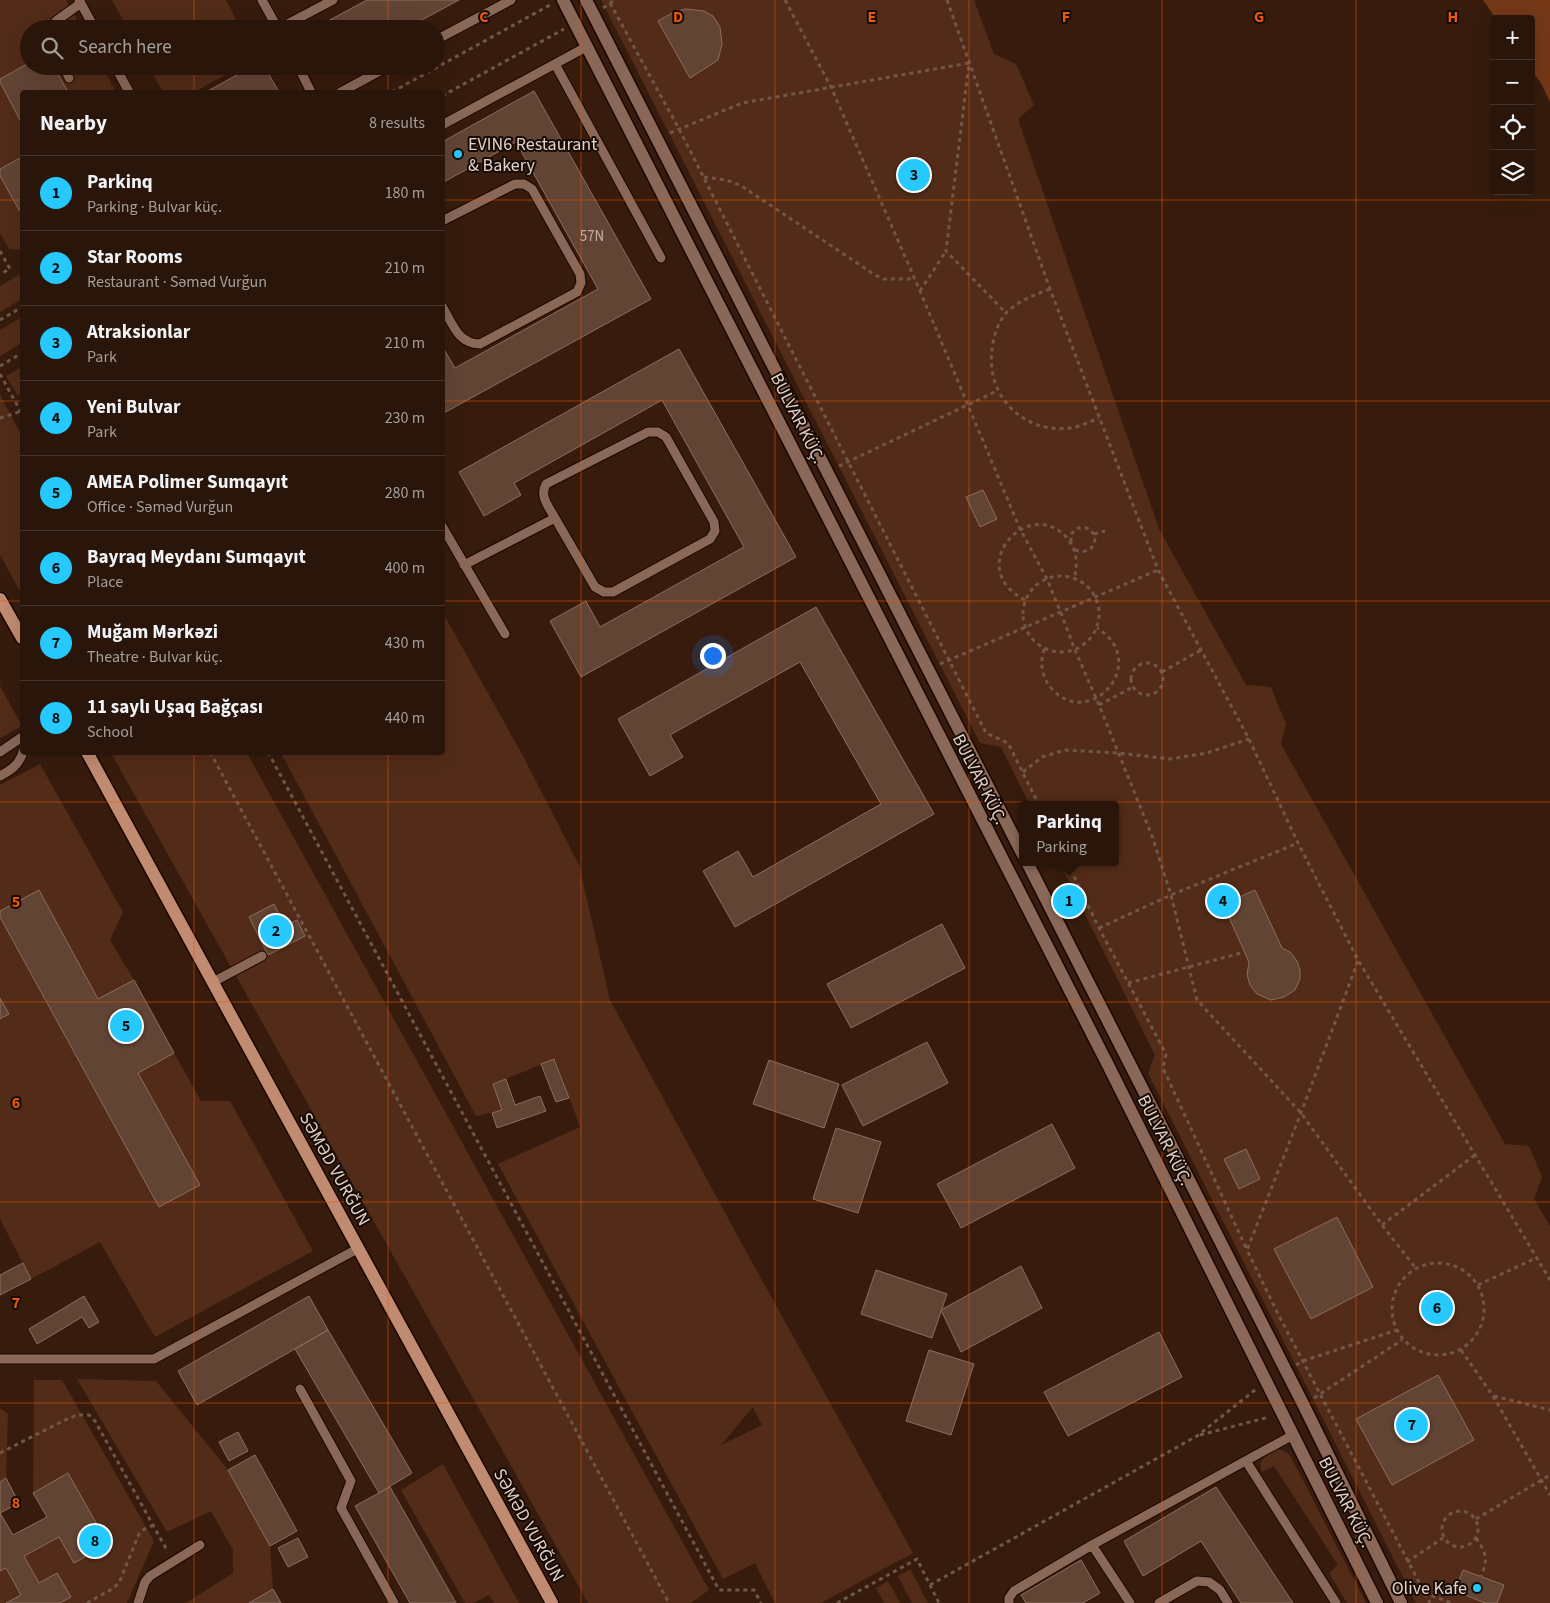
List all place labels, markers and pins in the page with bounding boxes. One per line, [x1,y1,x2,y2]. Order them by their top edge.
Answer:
place label: EVIN6 Restaurant & Bakery [468,132,597,178]
marker: EVIN6 Restaurant & Bakery [452,148,464,160]
pin: 3 [898,156,930,194]
pin: 1 [1053,882,1085,920]
pin: 4 [1207,882,1239,920]
pin: 2 [260,912,292,950]
pin: 5 [110,1007,142,1045]
pin: 6 [1421,1289,1453,1327]
pin: 7 [1396,1406,1428,1444]
pin: 8 [79,1522,111,1560]
place label: Olive Kafe [1392,1576,1467,1601]
marker: Olive Kafe [1471,1582,1483,1594]

